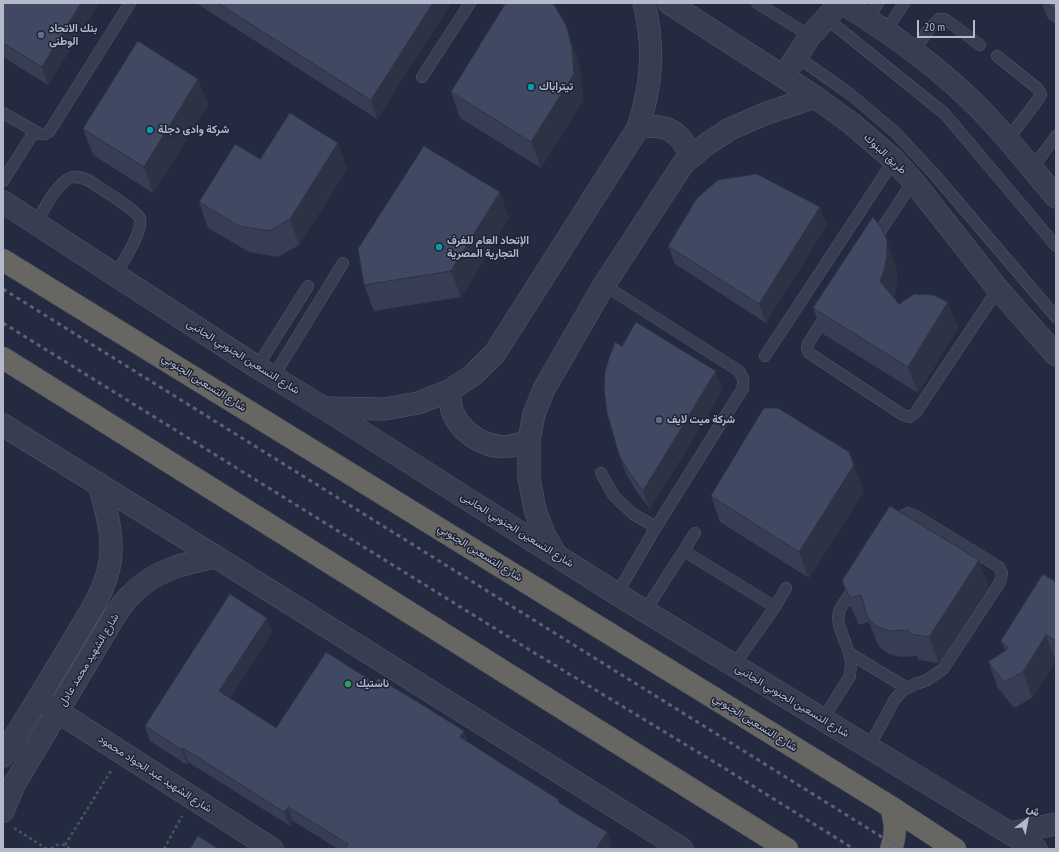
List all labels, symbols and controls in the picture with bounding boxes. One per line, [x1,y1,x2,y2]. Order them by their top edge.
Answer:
scale bar [919,12,977,38]
text: 20 m [924,19,945,34]
place label: بنك الاتحاد الوطنى [49,22,97,48]
marker: بنك الاتحاد الوطنى [36,30,46,40]
place label: تيتراباك [539,80,573,94]
marker: تيتراباك [526,82,536,92]
place label: شركة وادى دجلة [158,123,229,137]
marker: شركة وادى دجلة [145,125,155,135]
street label: طريق البنوك [861,131,909,177]
place label: الإتحاد العام للغرف التجارية المصرية [447,234,529,260]
marker: الإتحاد العام للغرف التجارية المصرية [434,242,444,252]
street label: شارع التسعين الجنوبي الجانبى [184,317,302,397]
street label: شارع التسعين الجنوبي [159,352,249,414]
place label: شركة ميت لايف [667,413,735,427]
marker: شركة ميت لايف [654,415,664,425]
street label: شارع التسعين الجنوبي الجانبى [458,490,576,570]
street label: شارع التسعين الجنوبي [435,522,525,584]
street label: شارع الشهيد محمد عادل [56,611,122,709]
street label: شارع التسعين الجنوبي الجانبى [732,662,852,740]
place label: ناستيك [356,677,389,691]
marker: ناستيك [343,679,353,689]
street label: شارع التسعين الجنوبي [710,692,800,754]
street label: شارع الشهيد عبد الجواد محمود [96,732,214,816]
north arrow [1007,800,1047,840]
text: ش [1024,800,1043,819]

